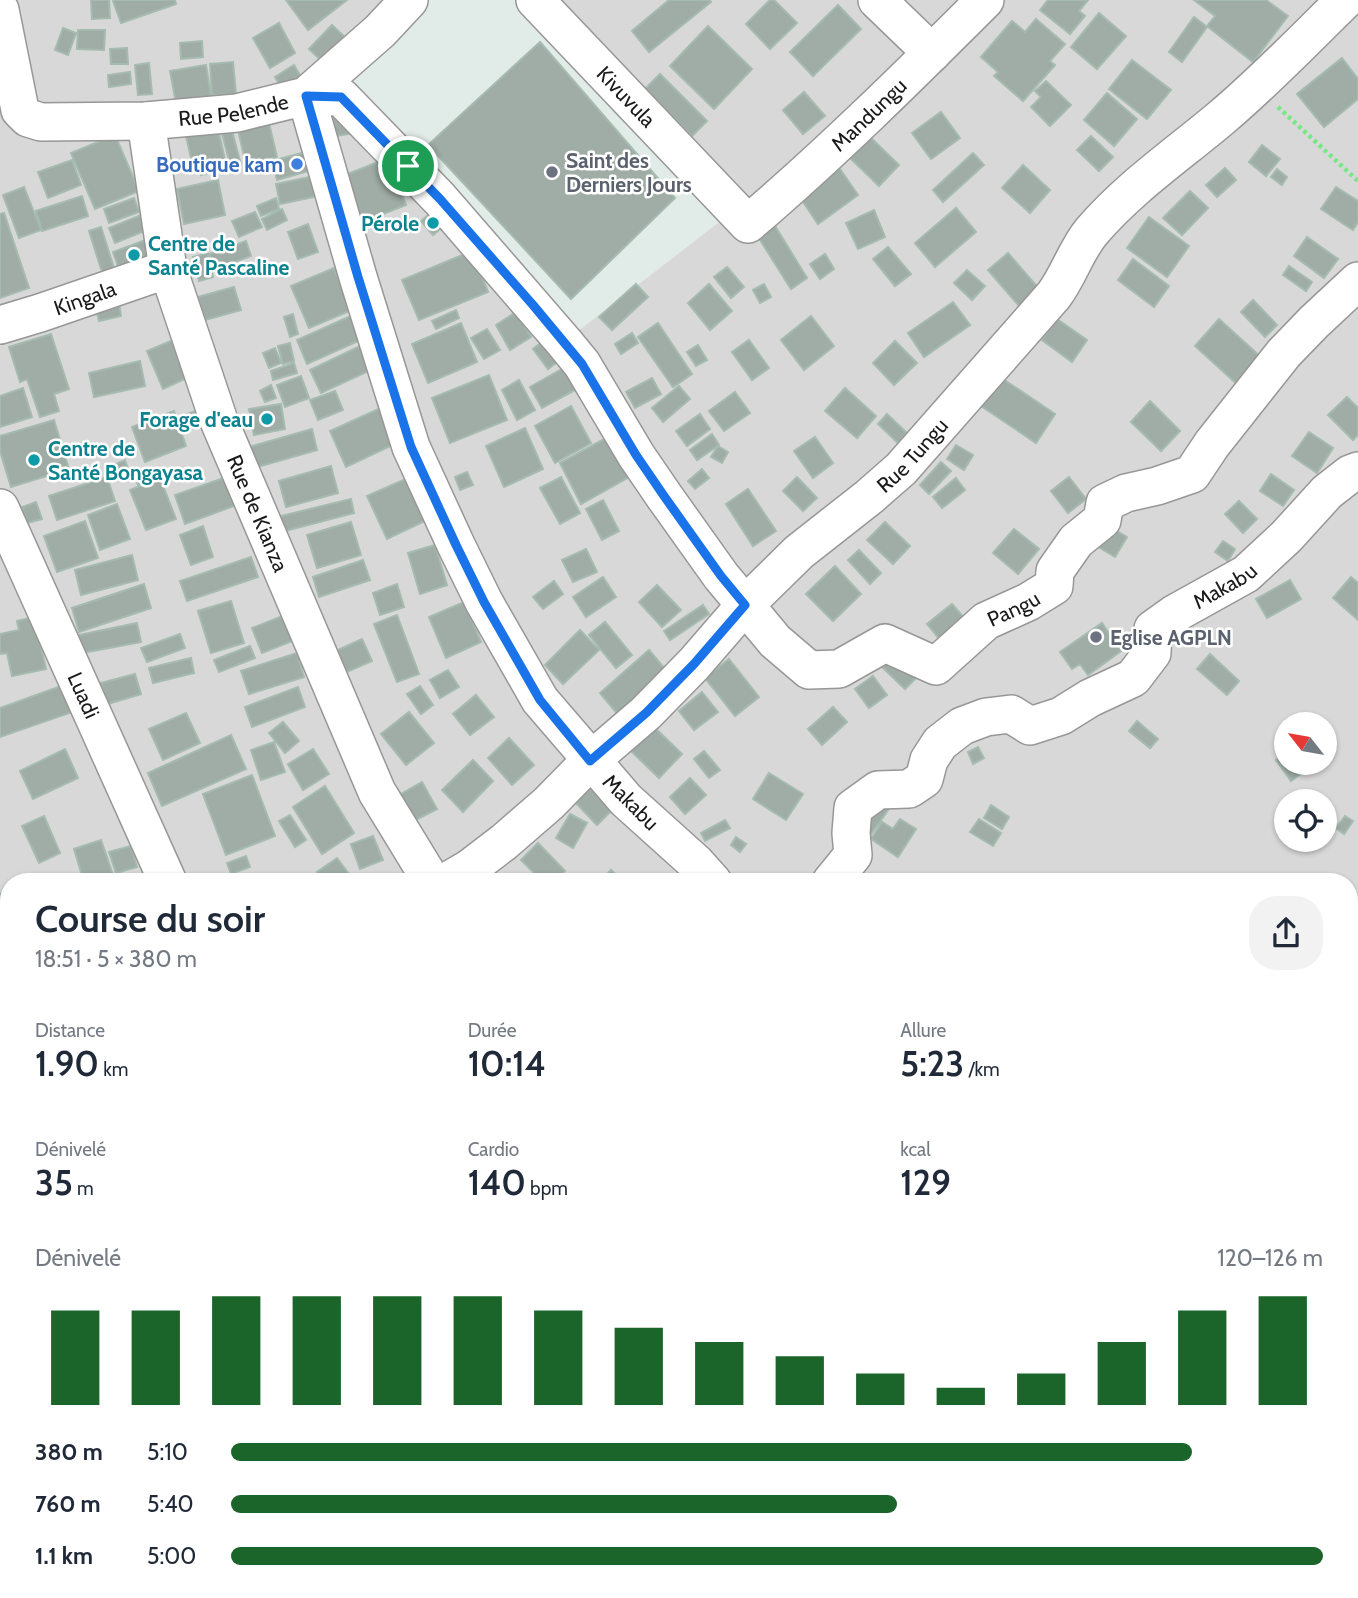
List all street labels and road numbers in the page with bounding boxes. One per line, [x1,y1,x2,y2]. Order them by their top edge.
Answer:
street label: Kivuvula [592,61,661,132]
street label: Mandungu [826,73,911,156]
street label: Rue Pelende [177,88,291,131]
street label: Kingala [50,275,119,320]
street label: Rue Tungu [871,413,953,497]
street label: Rue de Kianza [222,451,294,575]
street label: Makabu [1188,558,1262,614]
street label: Pangu [983,585,1044,631]
street label: Luadi [63,668,105,722]
street label: Makabu [598,769,664,835]

